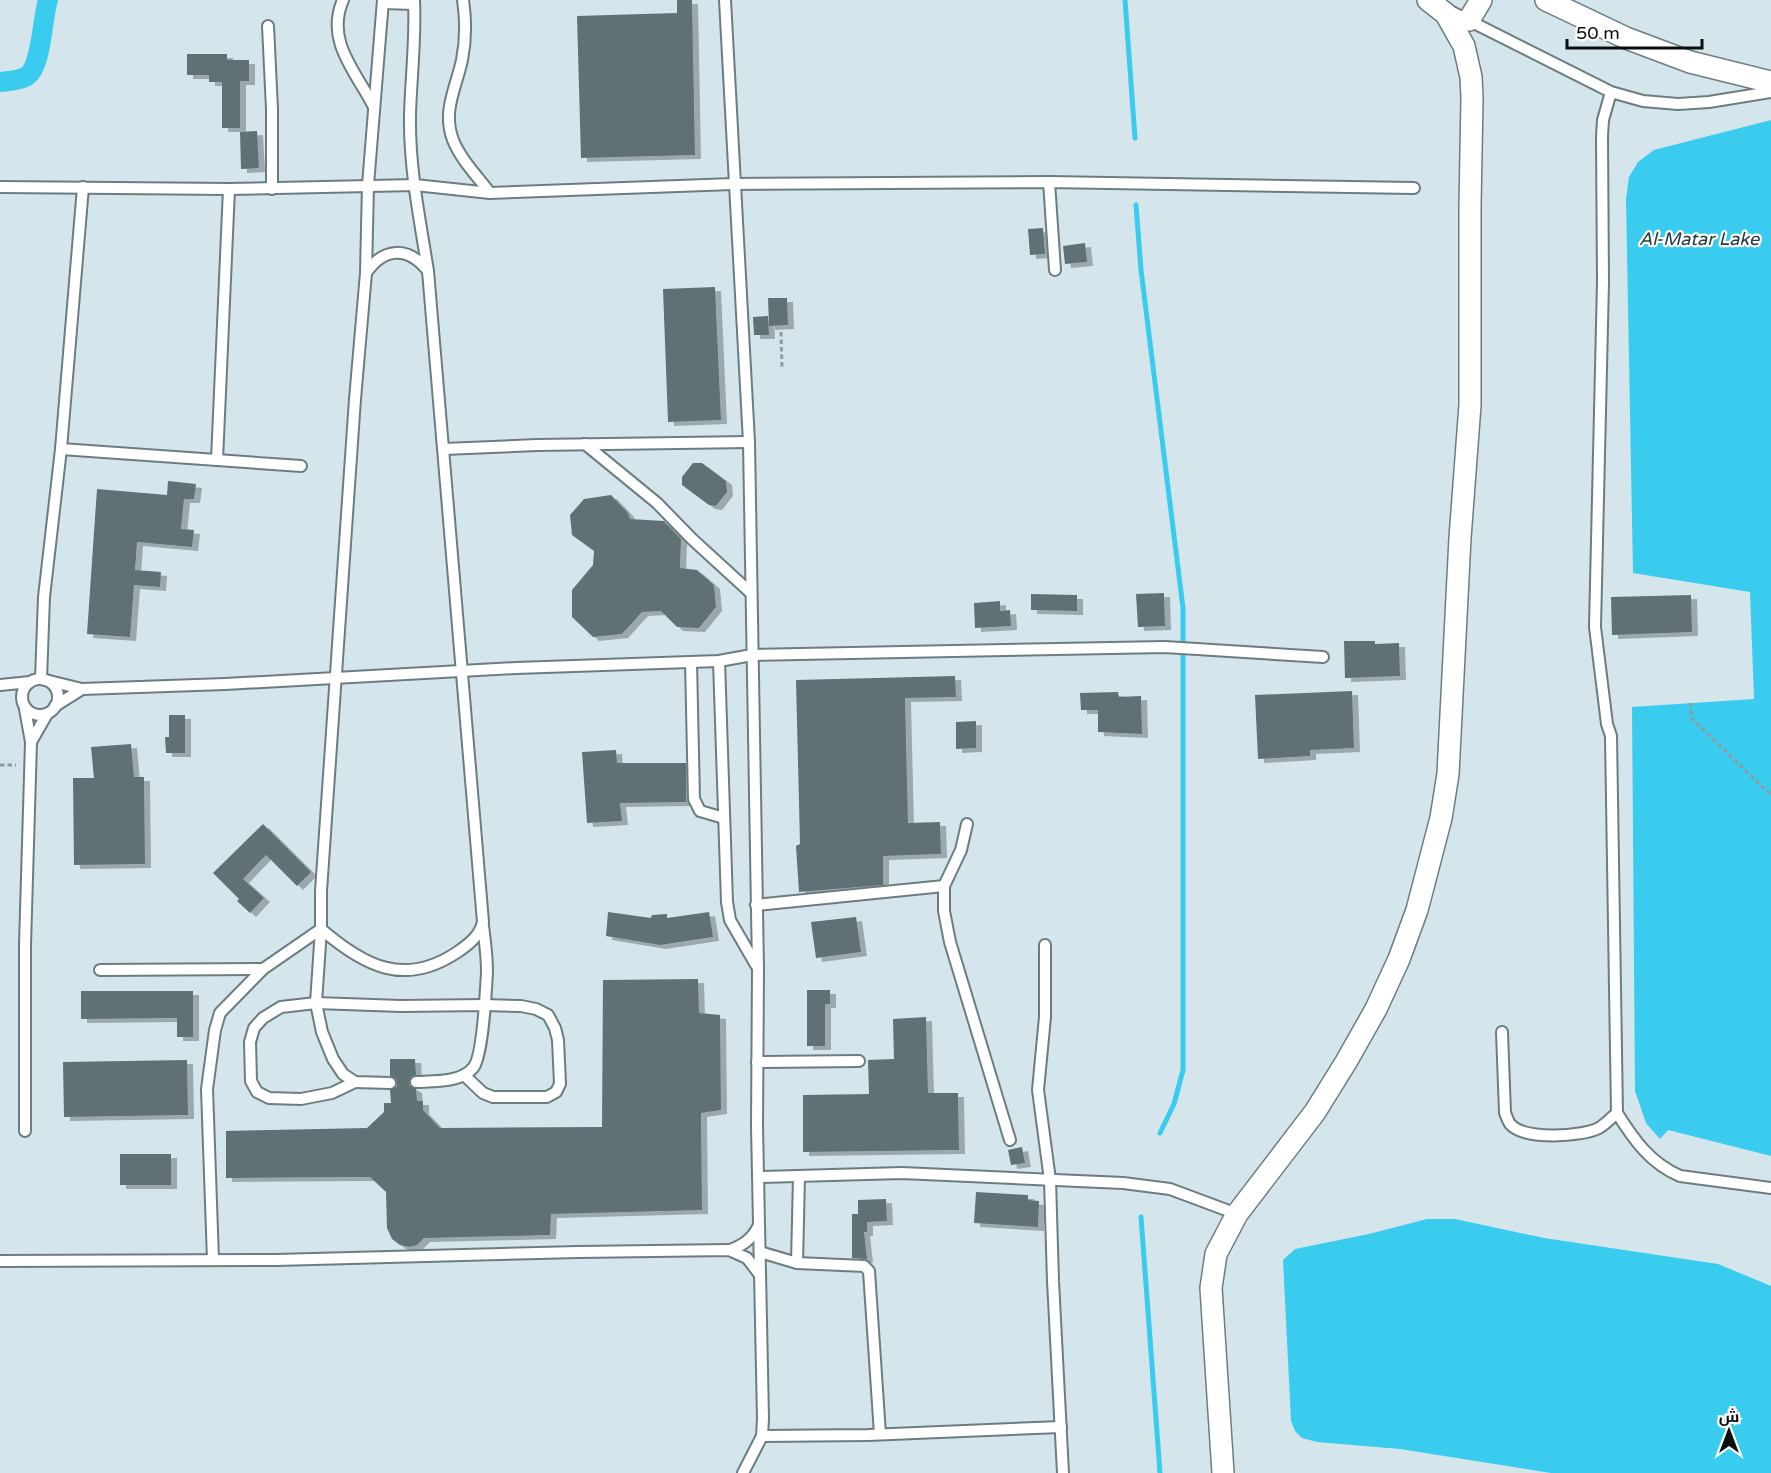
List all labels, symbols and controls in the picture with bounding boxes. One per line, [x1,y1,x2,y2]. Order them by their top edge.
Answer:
scale bar [1567,12,1702,50]
text: 50 m [1576,22,1620,44]
water label: Al-Matar Lake [1639,228,1760,250]
north arrow [1699,1401,1759,1461]
text: ش [1719,1407,1739,1427]

